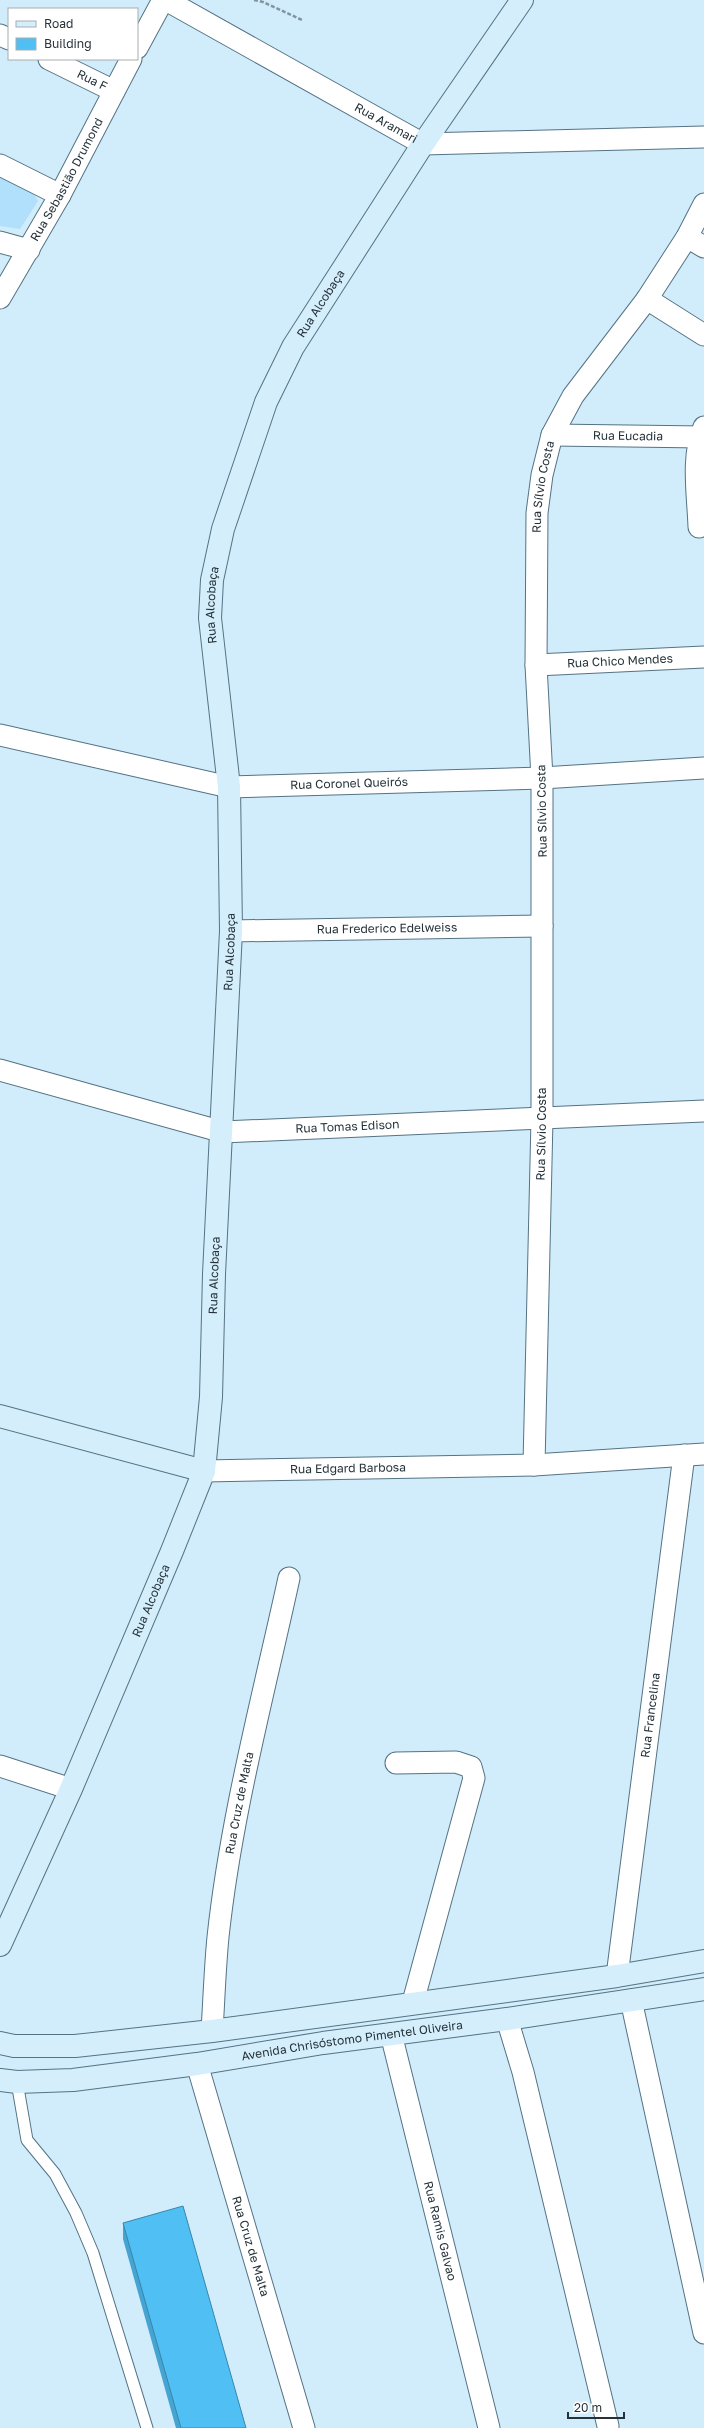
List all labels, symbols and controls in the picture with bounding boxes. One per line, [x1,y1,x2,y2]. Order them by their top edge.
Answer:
legend [8,8,138,60]
text: Road [44,16,73,31]
text: Building [44,36,92,51]
street label: Rua F [75,66,110,94]
street label: Rua Aramari [352,99,420,146]
street label: Rua Sebastião Drumond [27,115,106,244]
street label: Rua Alcobaça [293,267,348,340]
street label: Rua Eucadia [593,428,663,443]
street label: Rua Sílvio Costa [529,439,557,533]
street label: Rua Alcobaça [202,565,222,645]
street label: Rua Chico Mendes [567,650,673,671]
street label: Rua Sílvio Costa [533,764,550,858]
street label: Rua Coronel Queirós [290,774,408,792]
street label: Rua Alcobaça [220,913,238,991]
street label: Rua Frederico Edelweiss [317,919,457,937]
street label: Rua Sílvio Costa [533,1087,549,1181]
street label: Rua Tomas Edison [295,1116,400,1136]
street label: Rua Alcobaça [205,1236,223,1315]
street label: Rua Edgard Barbosa [290,1459,406,1476]
street label: Rua Alcobaça [128,1562,173,1639]
street label: Rua Francelina [637,1672,663,1758]
street label: Rua Cruz de Malta [222,1750,256,1855]
street label: Avenida Chrisóstomo Pimentel Oliveira [240,2017,464,2063]
street label: Rua Ramis Galvao [421,2179,460,2282]
street label: Rua Cruz de Malta [229,2194,273,2298]
scale bar [568,2394,624,2420]
text: 20 m [574,2400,602,2415]

